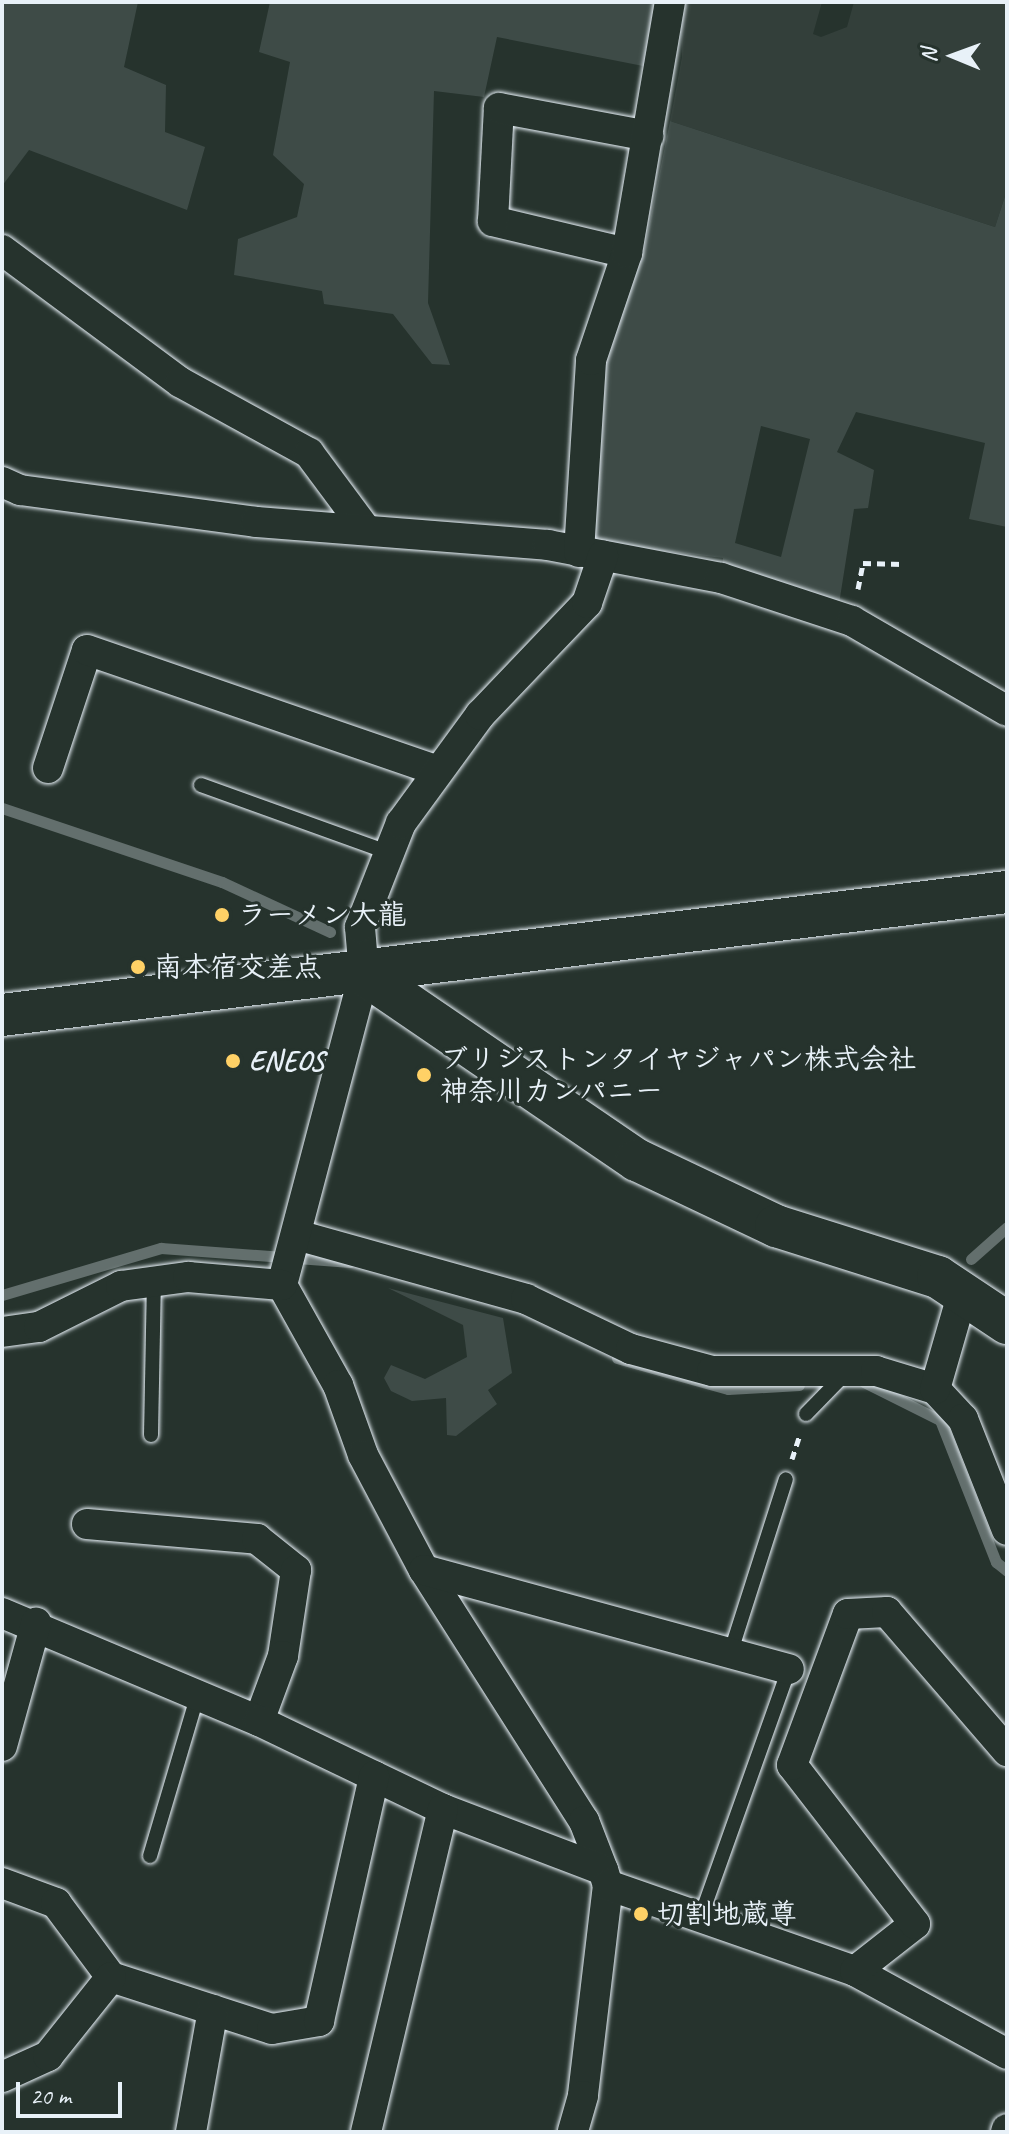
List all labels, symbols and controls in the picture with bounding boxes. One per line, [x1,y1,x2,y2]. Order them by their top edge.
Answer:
north arrow [913,16,993,96]
text: N [915,49,943,63]
place label: ラーメン大龍 [238,898,406,932]
marker: ラーメン大龍 [213,906,231,924]
place label: 南本宿交差点 [154,950,322,984]
marker: 南本宿交差点 [129,958,147,976]
place label: ブリジストンタイヤジャパン株式会社 神奈川カンパニー [440,1042,916,1108]
place label: ENEOS [249,1044,324,1078]
marker: ENEOS [224,1052,242,1070]
marker: ブリジストンタイヤジャパン株式会社 神奈川カンパニー [415,1066,433,1084]
place label: 切割地蔵尊 [657,1897,797,1931]
marker: 切割地蔵尊 [632,1905,650,1923]
scale bar [20,2066,126,2116]
text: 20 m [30,2081,71,2111]

